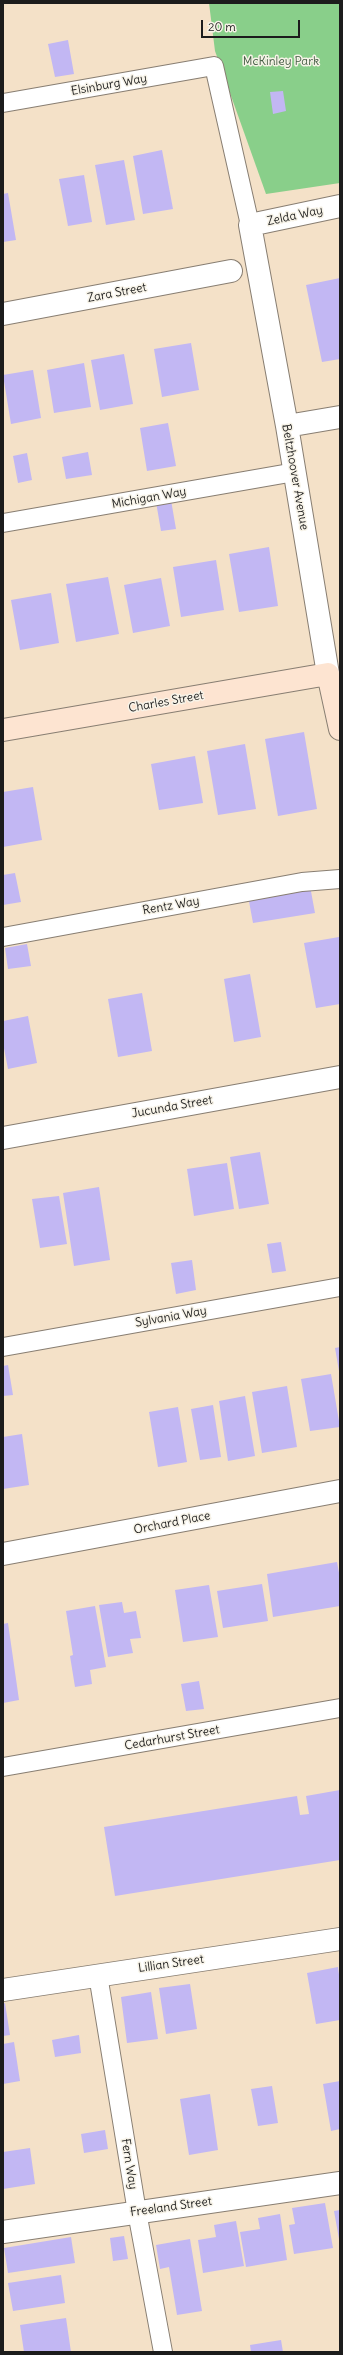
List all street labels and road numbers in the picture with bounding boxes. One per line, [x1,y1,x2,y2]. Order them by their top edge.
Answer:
street label: Elsinburg Way [70,71,148,99]
street label: Zelda Way [266,203,324,229]
street label: Zara Street [86,280,148,306]
street label: Beltzhoover Avenue [279,423,311,531]
street label: Michigan Way [111,484,187,512]
street label: Charles Street [127,688,205,716]
street label: Rentz Way [141,894,201,918]
street label: Jucunda Street [130,1093,214,1121]
street label: Sylvania Way [134,1304,208,1330]
street label: Orchard Place [132,1509,212,1537]
street label: Cedarhurst Street [123,1723,221,1753]
street label: Lillian Street [137,1952,205,1976]
street label: Fern Way [118,2137,140,2191]
street label: Freeland Street [129,2194,213,2220]

